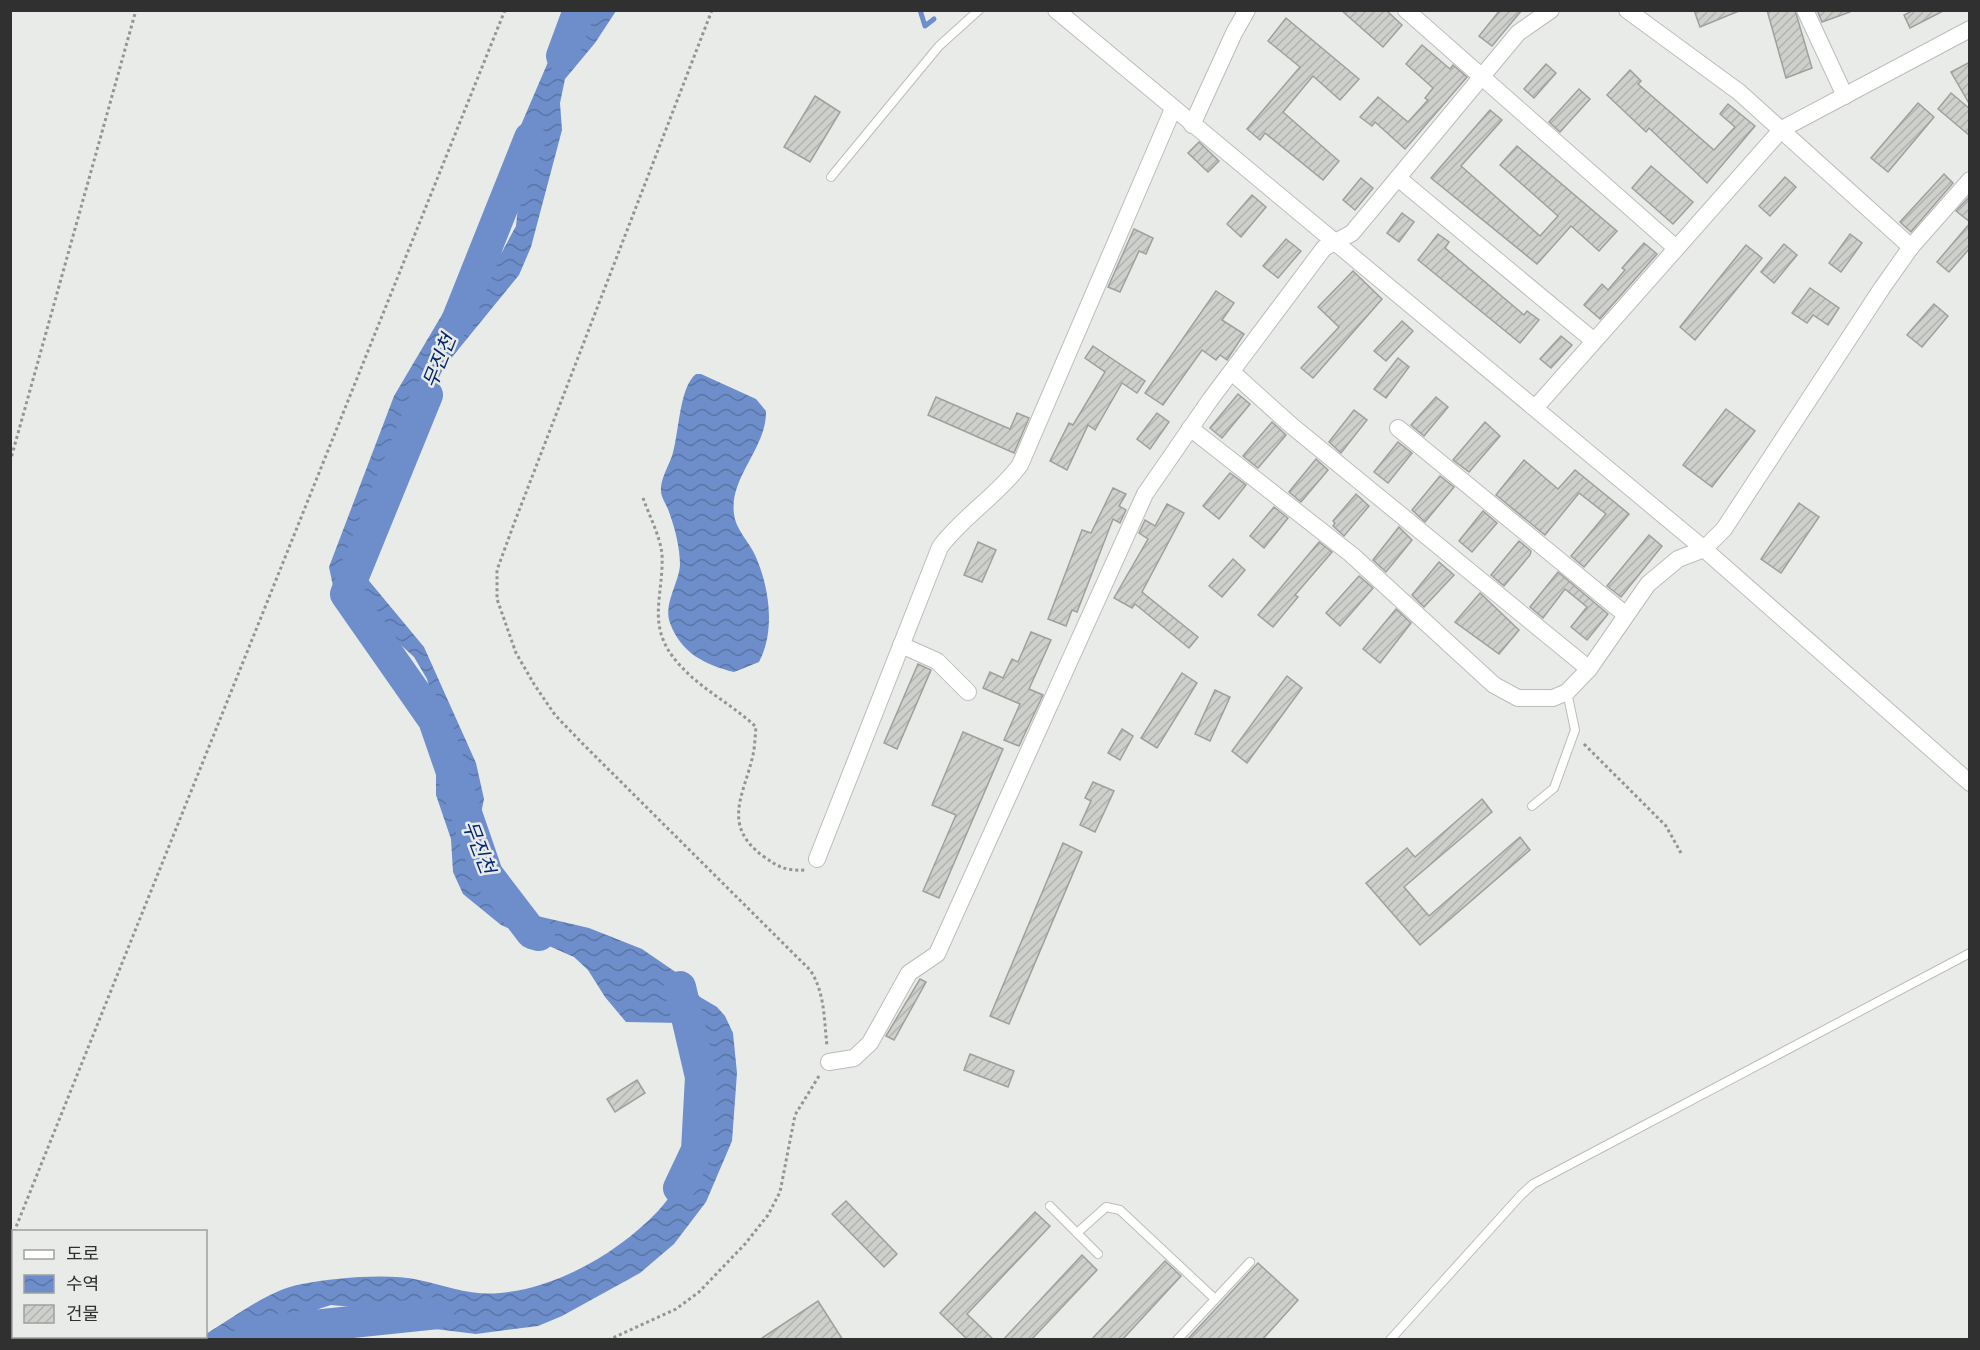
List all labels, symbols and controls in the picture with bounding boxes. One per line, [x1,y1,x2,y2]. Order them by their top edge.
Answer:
water label: 무진천 [418,329,461,391]
water label: 무진천 [458,817,501,879]
legend [12,1230,207,1338]
text: 도로 [66,1243,99,1264]
text: 수역 [66,1273,99,1294]
text: 건물 [66,1303,99,1324]

